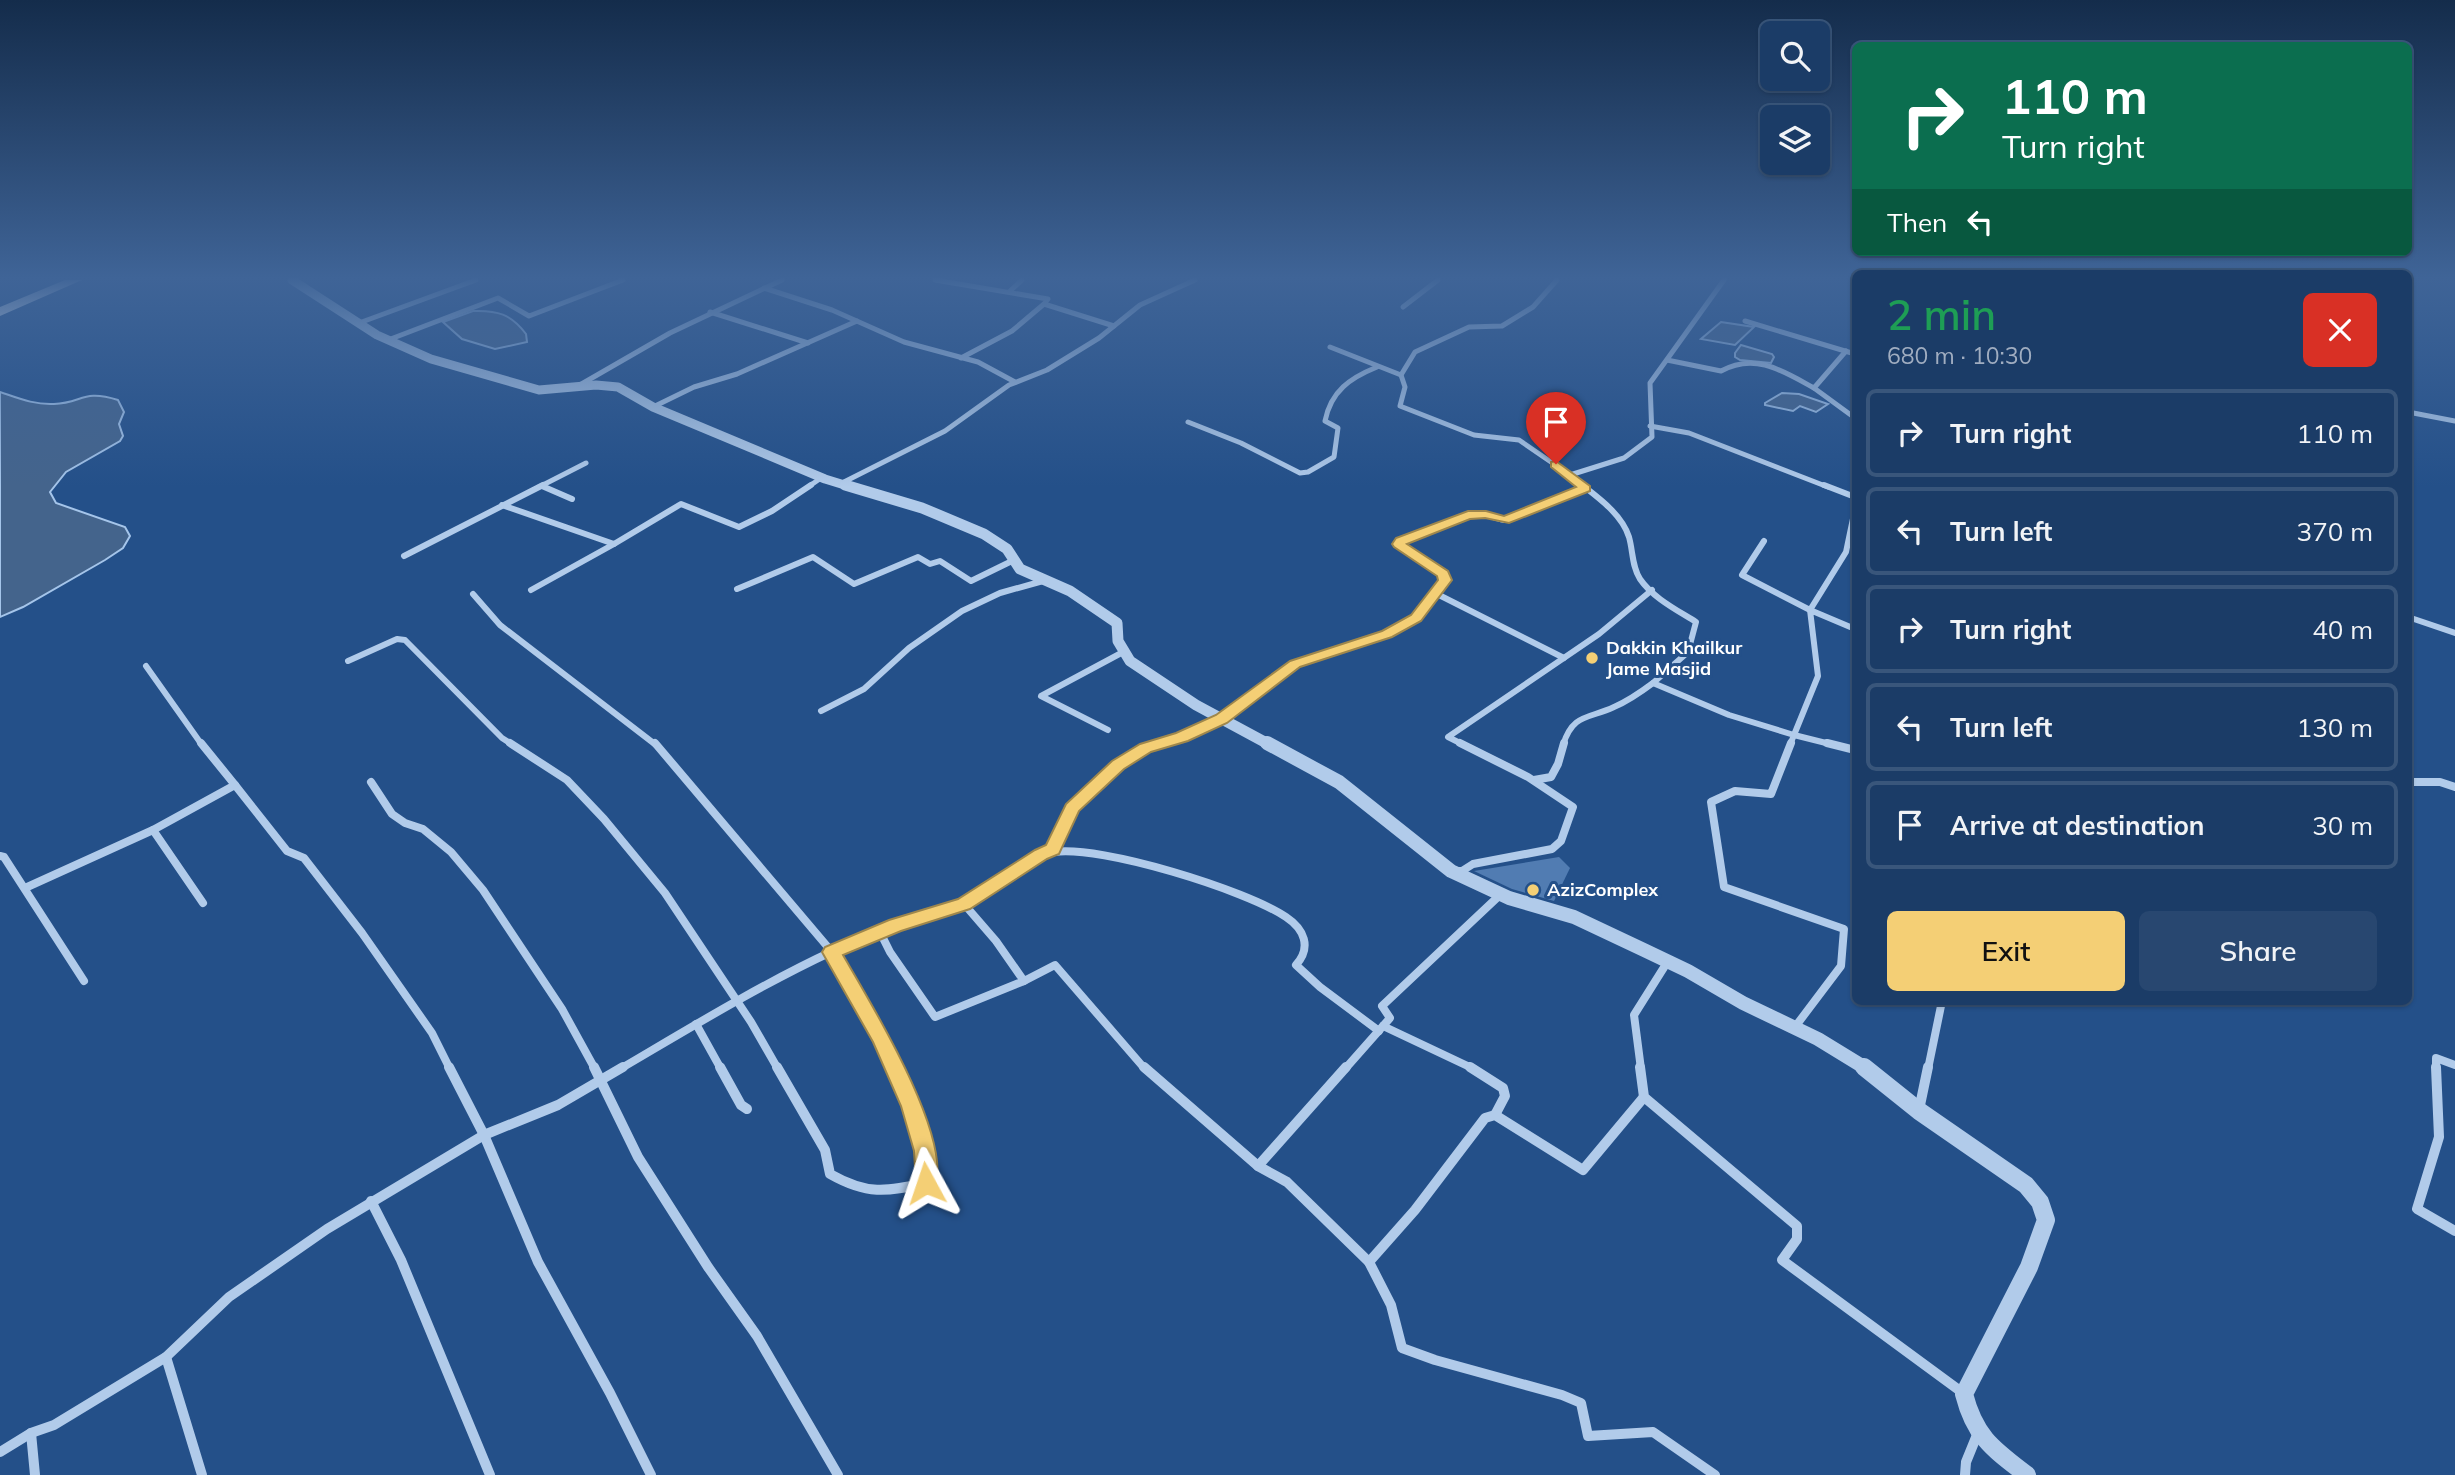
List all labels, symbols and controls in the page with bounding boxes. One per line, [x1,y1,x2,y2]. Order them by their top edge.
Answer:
map controls [1760,21,1830,175]
button: search [1760,21,1830,91]
text: 110 m [2002,65,2148,126]
icon: right [1887,70,1978,161]
button: layers [1760,105,1830,175]
text: Turn right [2002,126,2145,166]
icon: left [1961,203,1999,241]
text: Then [1887,206,1947,239]
text: 2 min [1887,288,1996,341]
button: close [2303,293,2377,367]
text: 680 m · 10:30 [1887,341,2032,370]
pin [1526,392,1586,464]
icon: arrive [1537,403,1575,441]
icon: right [1891,414,1929,452]
text: Turn right [1950,417,2071,450]
text: 110 m [2297,417,2373,450]
icon: left [1891,512,1929,550]
text: Turn left [1950,515,2052,548]
text: 370 m [2297,515,2373,548]
icon: right [1891,610,1929,648]
text: Turn right [1950,613,2071,646]
text: 40 m [2312,613,2373,646]
place label: Dakkin Khailkur Jame Masjid [1606,636,1743,680]
marker: Dakkin Khailkur Jame Masjid [1584,650,1600,666]
icon: left [1891,708,1929,746]
text: Turn left [1950,711,2052,744]
text: 130 m [2297,711,2373,744]
icon: arrive [1891,806,1929,844]
text: Arrive at destination [1950,809,2205,842]
text: 30 m [2312,809,2373,842]
place label: AzizComplex [1547,878,1659,901]
marker: AzizComplex [1525,882,1541,898]
button: Exit [1887,911,2125,991]
button: Share [2139,911,2377,991]
position arrow [889,1146,963,1220]

